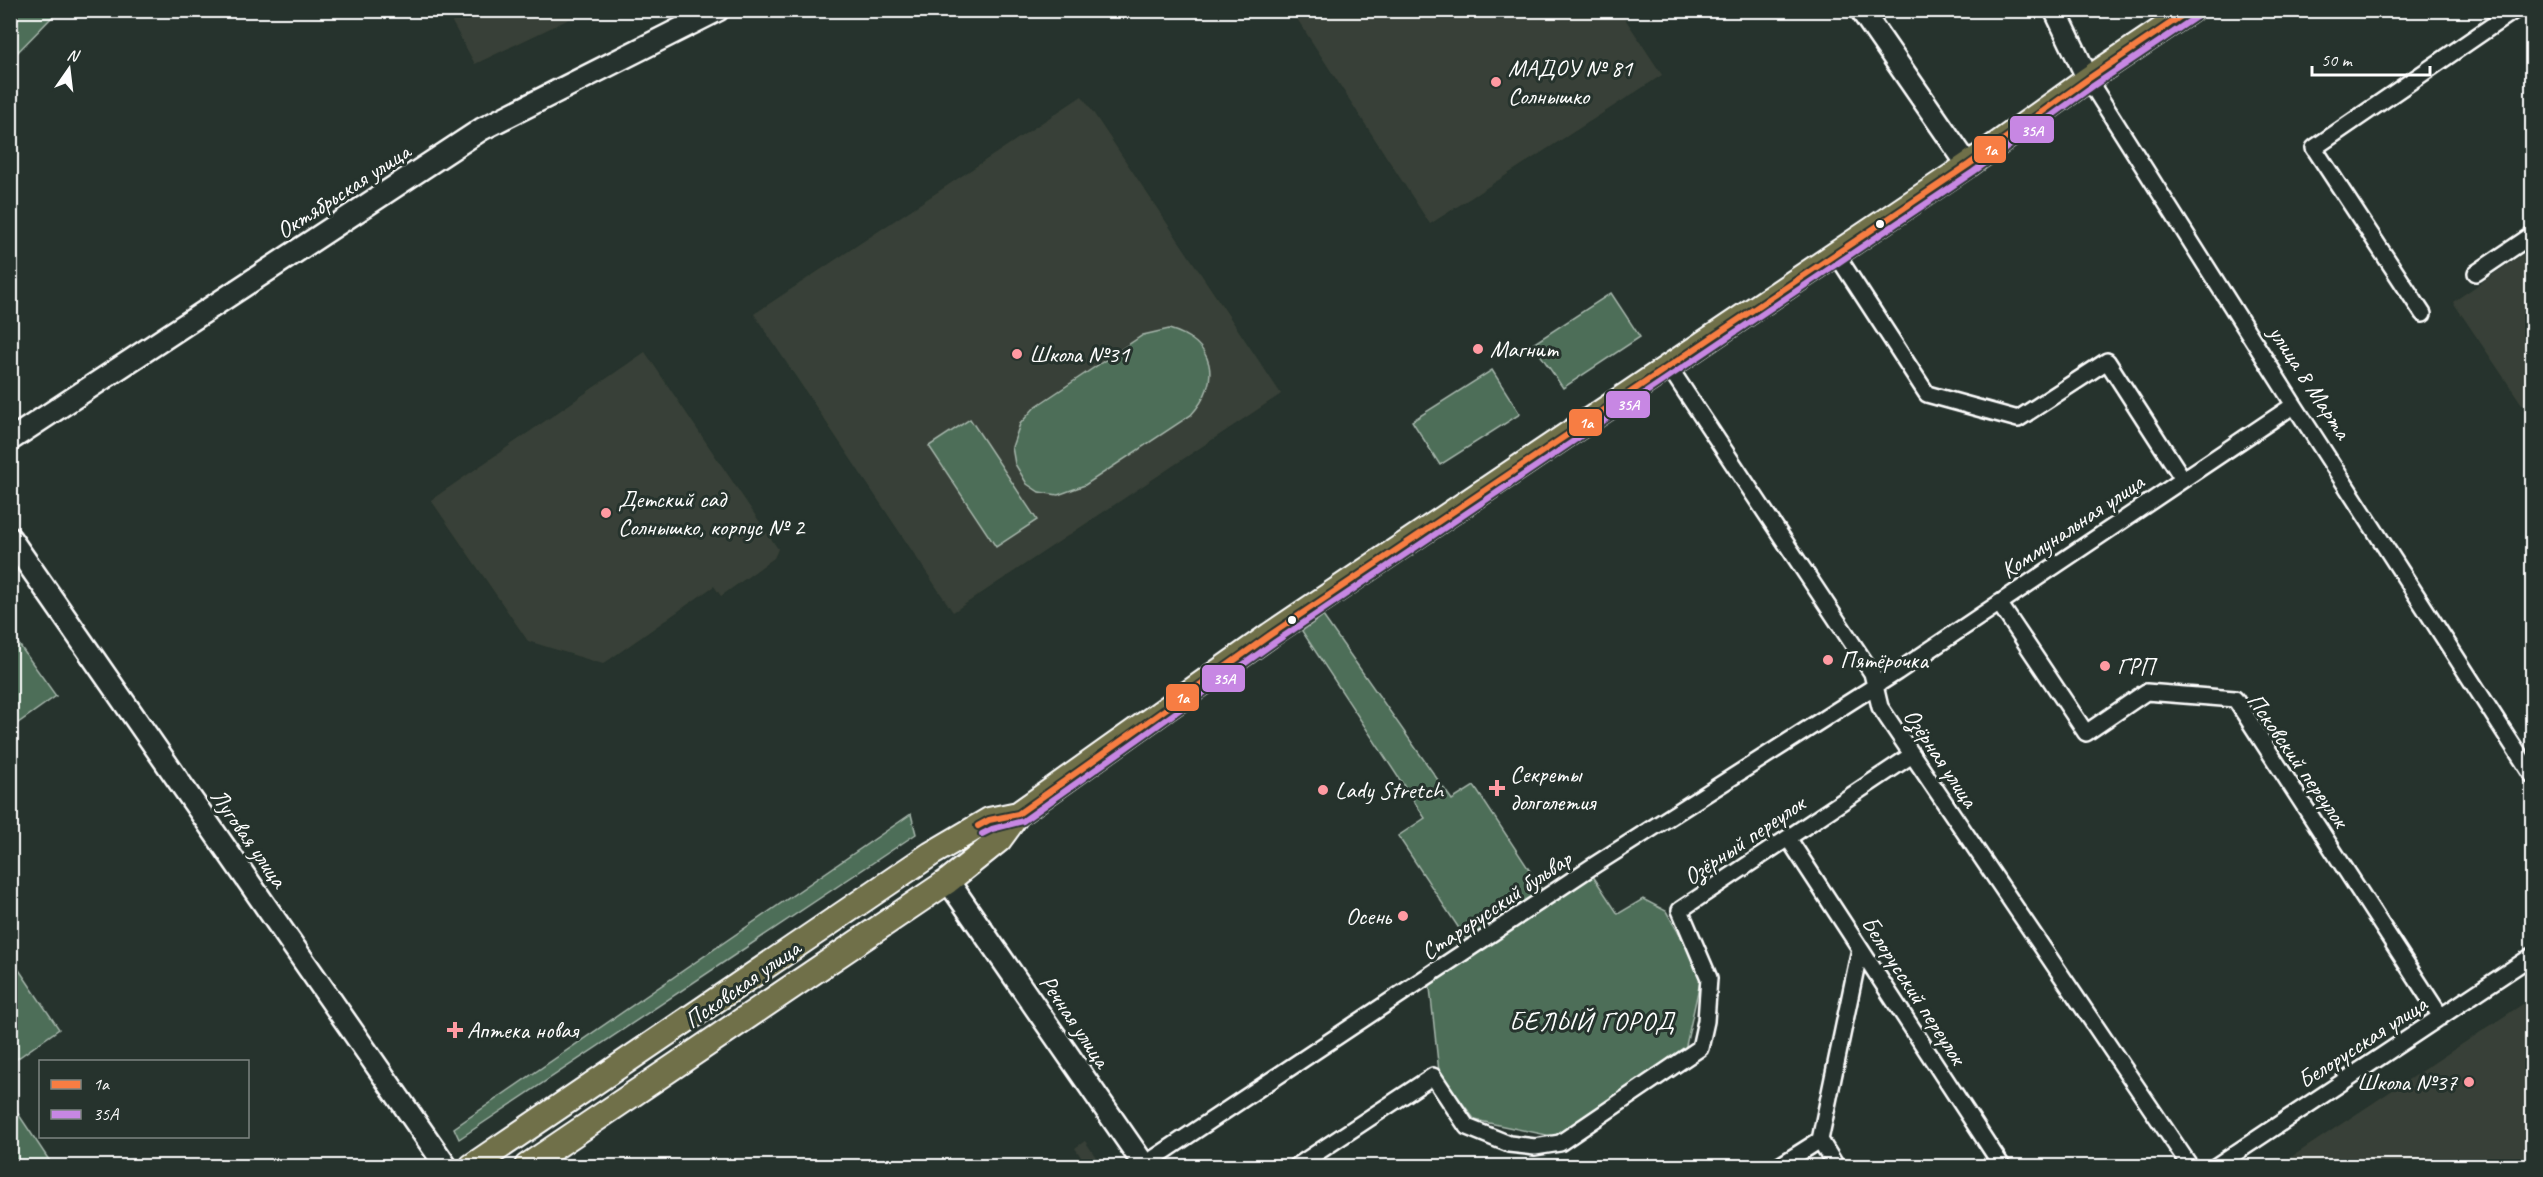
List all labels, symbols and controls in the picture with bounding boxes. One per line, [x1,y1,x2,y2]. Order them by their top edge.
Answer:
north arrow [39,39,99,99]
scale bar [2312,39,2430,77]
text: N [65,45,83,67]
text: 50 m [2321,49,2354,71]
place label: МАДОУ № 81 Солнышко [1508,53,1634,111]
marker: МАДОУ № 81 Солнышко [1489,75,1503,89]
line badge: 35А [2009,115,2055,144]
text: 35А [2021,121,2045,141]
street label: Октябрьская улица [271,135,417,245]
line badge: 1a [1973,135,2007,164]
text: 1a [1983,140,1999,160]
unlabelled marker [1874,218,1886,230]
street label: улица 8 Марта [2261,318,2359,446]
place label: Магнит [1490,334,1559,364]
place label: Школа №31 [1029,339,1130,369]
marker: Магнит [1471,342,1485,356]
marker: Школа №31 [1010,347,1024,361]
line badge: 35А [1605,390,1651,419]
text: 35А [1617,395,1641,415]
line badge: 1a [1568,408,1603,437]
text: 1a [1579,413,1595,433]
street label: Коммунальная улица [1995,466,2151,585]
place label: Детский сад Солнышко, корпус № 2 [618,484,806,542]
marker: Детский сад Солнышко, корпус № 2 [599,506,613,520]
unlabelled marker [1286,614,1298,626]
place label: Пятёрочка [1840,645,1929,675]
place label: ГРП [2117,651,2158,681]
marker: Пятёрочка [1821,653,1835,667]
marker: ГРП [2098,659,2112,673]
line badge: 35А [1201,664,1246,693]
text: 35А [1213,669,1237,689]
line badge: 1a [1165,683,1200,712]
street label: Псковский переулок [2240,687,2357,835]
text: 1a [1175,688,1191,708]
street label: Озёрная улица [1896,703,1986,815]
place label: Секреты долголетия [1510,759,1597,817]
place label: Lady Stretch [1335,775,1445,805]
marker: Секреты долголетия [1488,779,1506,797]
street label: Луговая улица [204,783,295,895]
marker: Lady Stretch [1316,783,1330,797]
street label: Озёрный переулок [1678,787,1813,892]
street label: Старорусский бульвар [1415,842,1579,967]
place label: Осень [1346,901,1393,931]
marker: Осень [1396,909,1410,923]
street label: Белорусский переулок [1855,910,1974,1072]
street label: Псковская улица [678,932,808,1035]
street label: Речная улица [1033,969,1118,1075]
street label: Белорусская улица [2292,988,2433,1095]
district label: БЕЛЫЙ ГОРОД [1509,1005,1676,1038]
place label: Аптека новая [467,1015,580,1045]
marker: Аптека новая [448,1023,462,1037]
legend [39,1060,249,1138]
place label: Школа №37 [2357,1067,2458,1097]
text: 1a [93,1073,110,1095]
marker: Школа №37 [2462,1075,2476,1089]
text: 35А [93,1103,119,1125]

